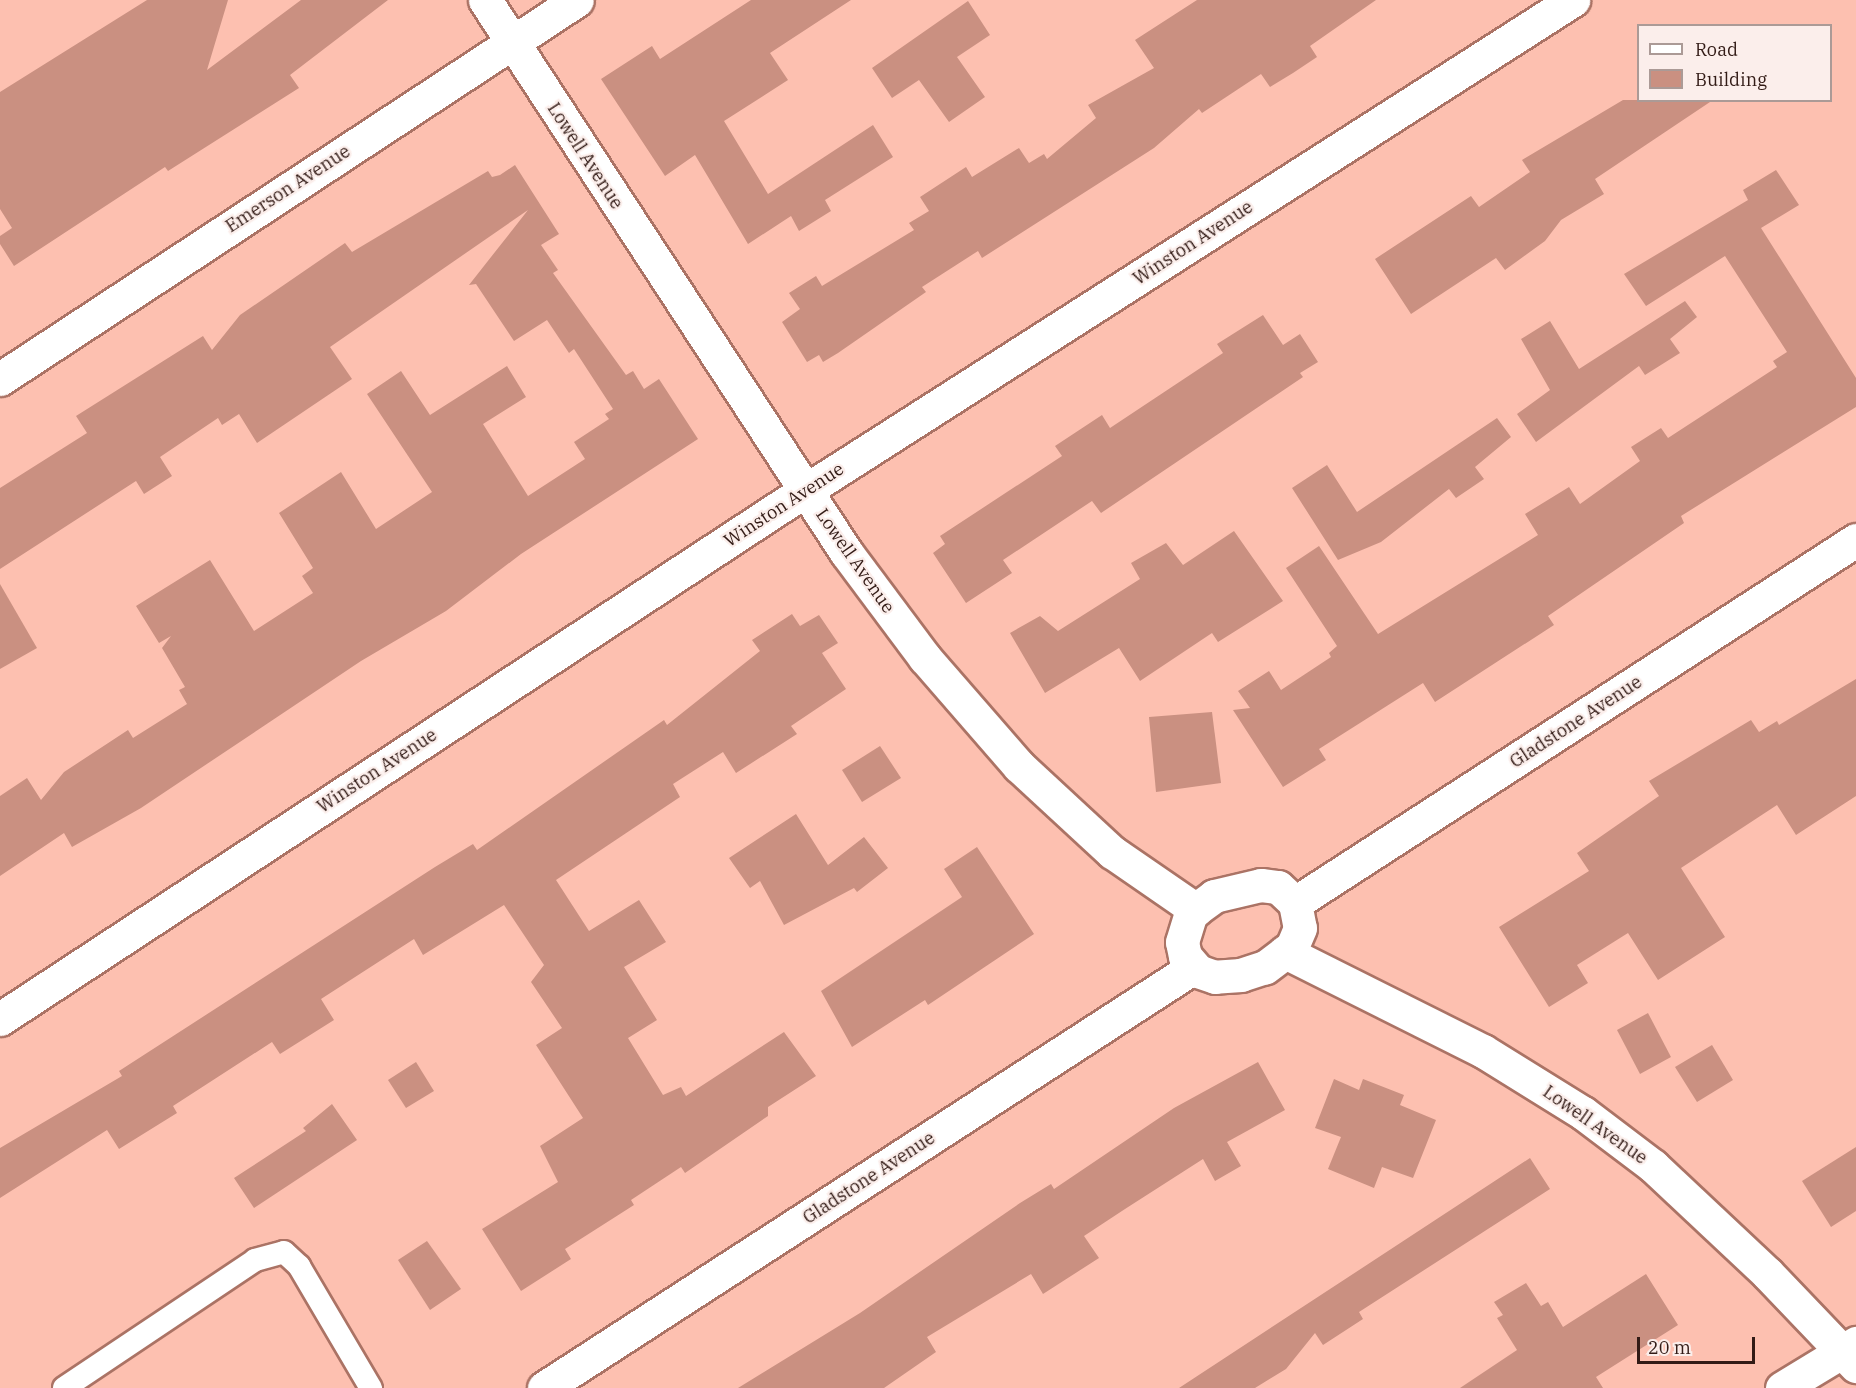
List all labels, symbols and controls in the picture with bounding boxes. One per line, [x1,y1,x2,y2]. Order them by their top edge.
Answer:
legend [1637,24,1832,102]
text: Road [1695,38,1738,61]
text: Building [1695,68,1767,91]
street label: Lowell Avenue [543,99,627,213]
street label: Emerson Avenue [222,141,354,237]
street label: Winston Avenue [1129,196,1257,290]
street label: Winston Avenue [720,458,848,552]
street label: Lowell Avenue [811,505,899,617]
street label: Gladstone Avenue [1506,671,1646,773]
street label: Winston Avenue [313,724,441,818]
street label: Lowell Avenue [1539,1081,1651,1169]
street label: Gladstone Avenue [799,1127,939,1229]
scale bar [1640,1325,1758,1363]
text: 20 m [1648,1336,1691,1359]

